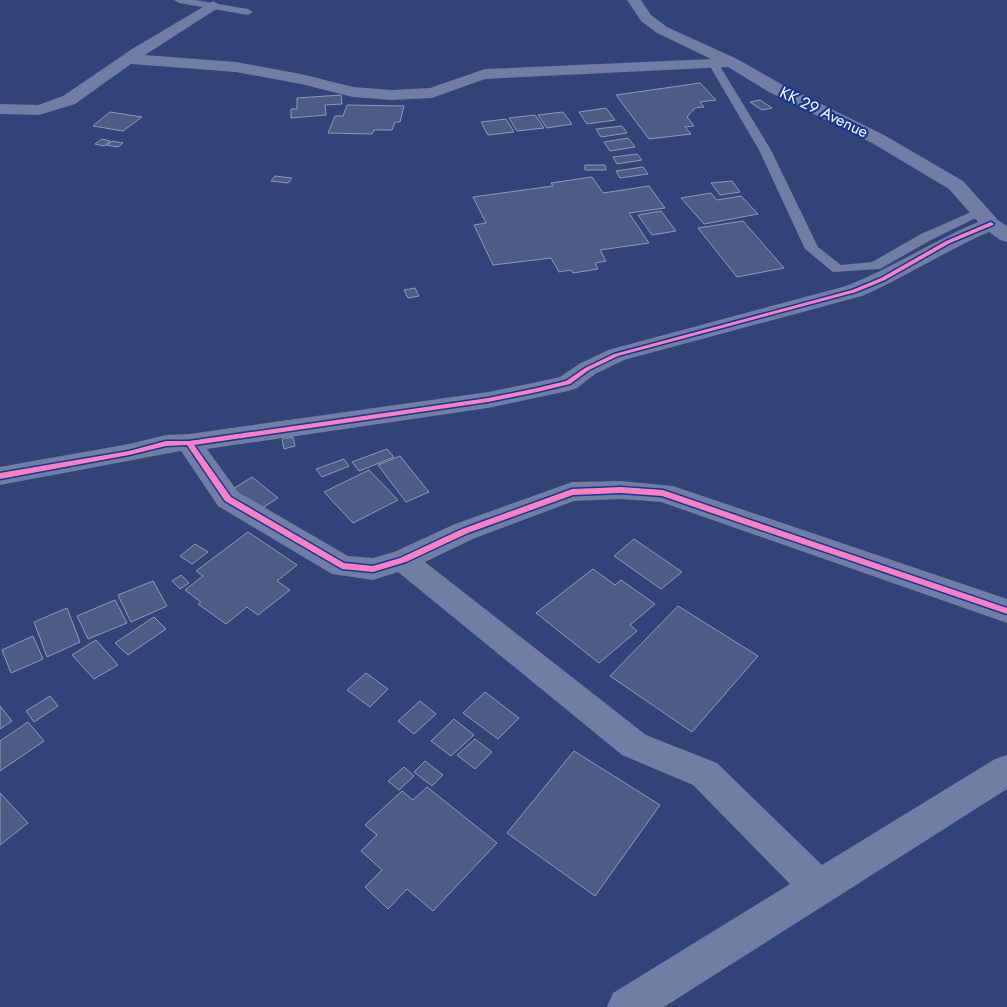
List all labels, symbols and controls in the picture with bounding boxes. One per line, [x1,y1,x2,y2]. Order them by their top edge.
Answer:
street label: KK 29 Avenue [776,81,872,143]

